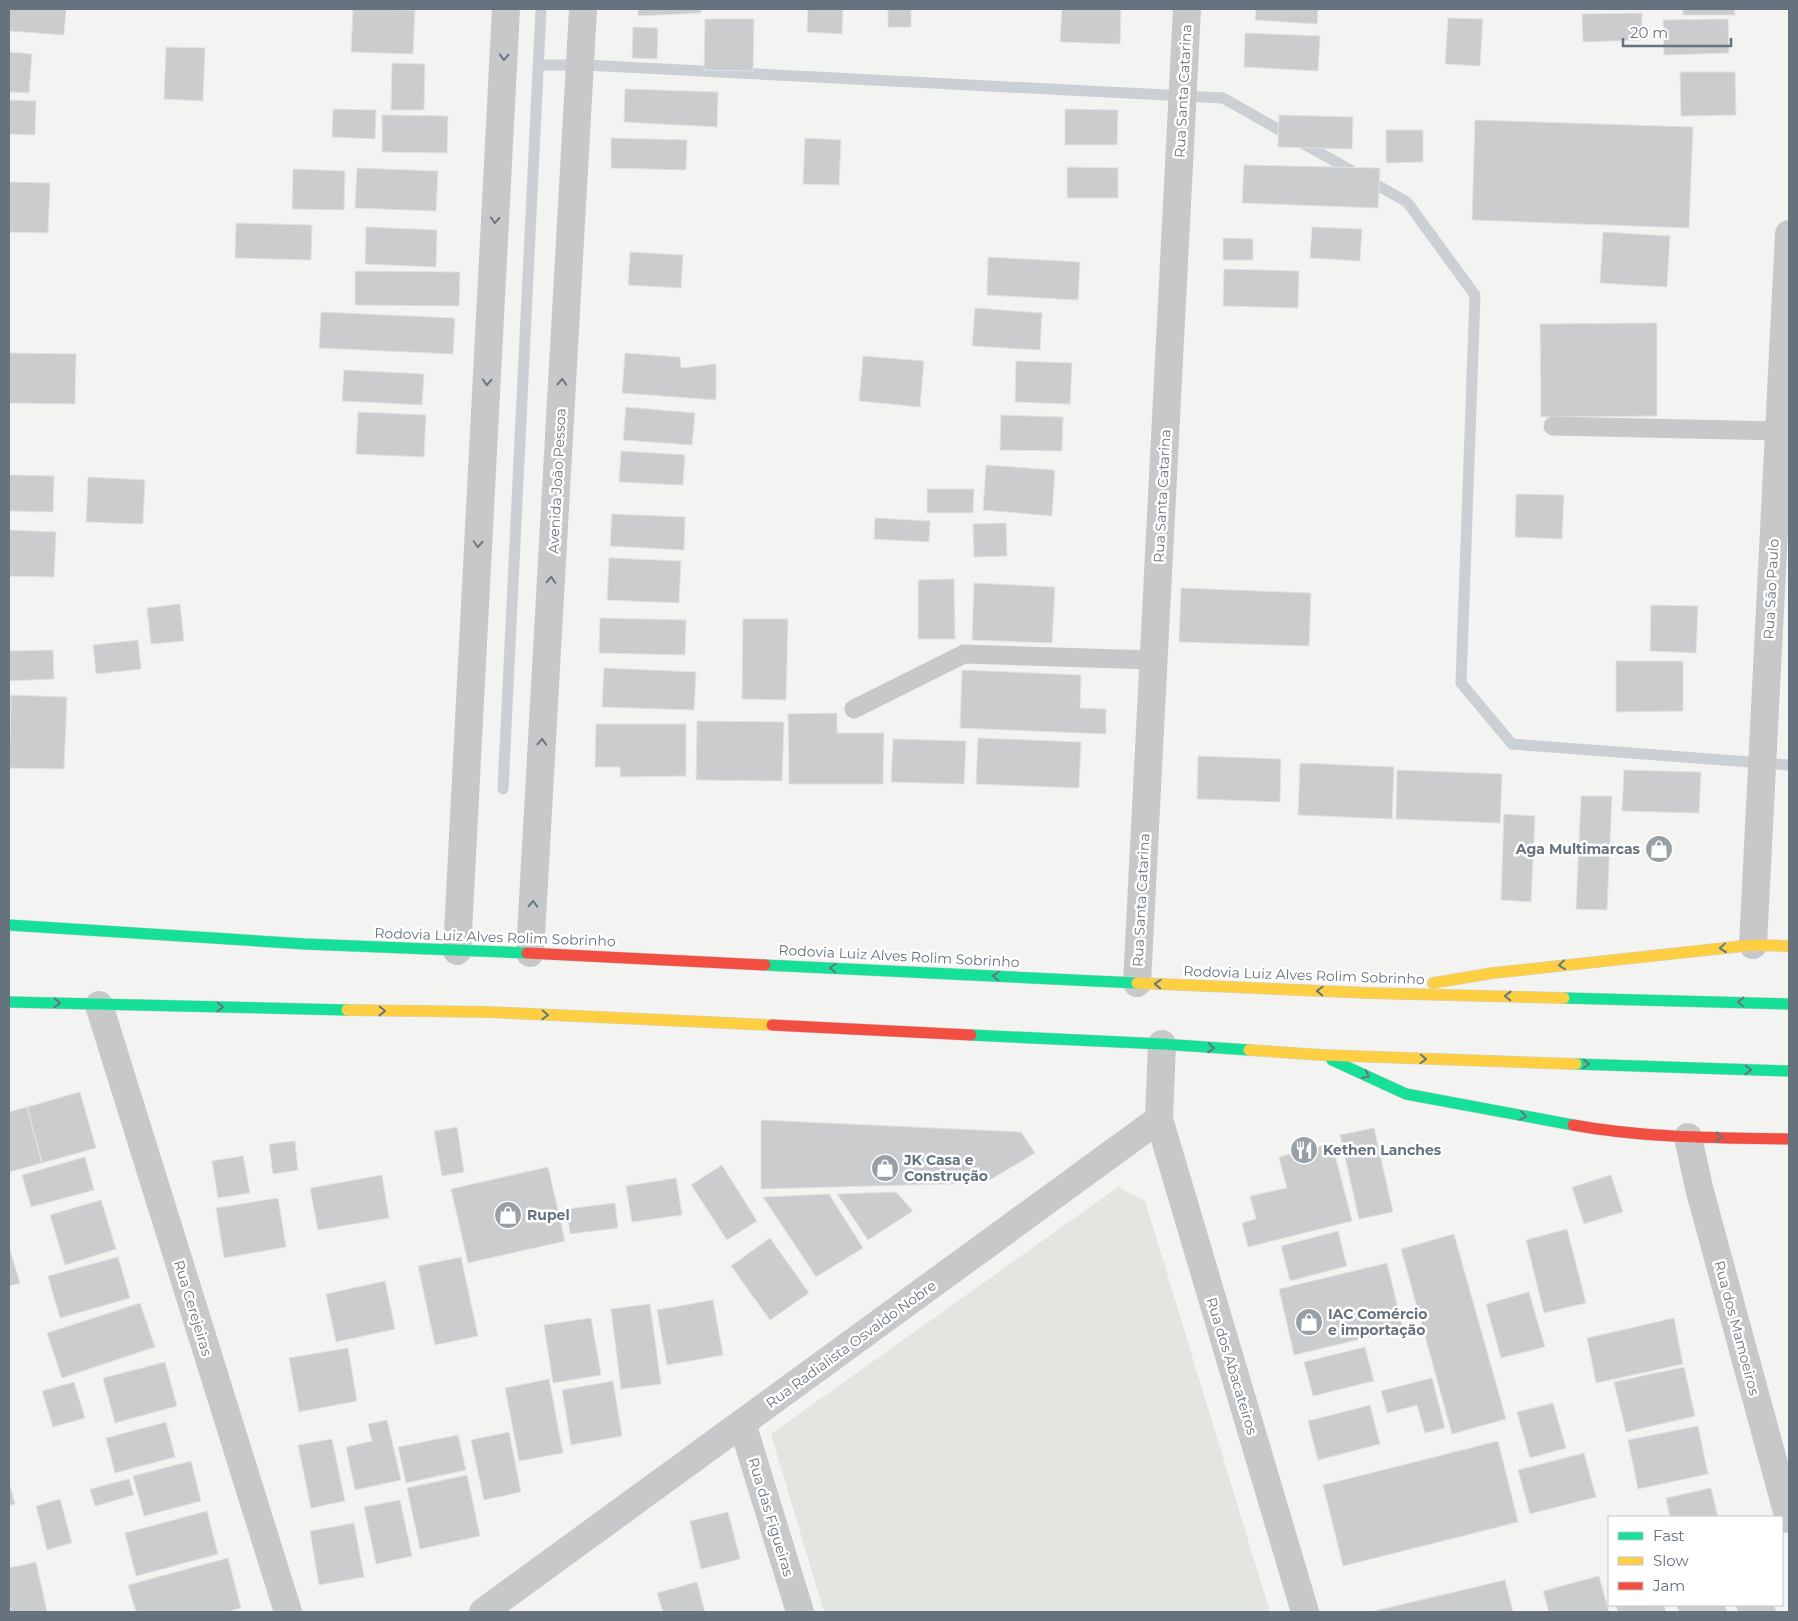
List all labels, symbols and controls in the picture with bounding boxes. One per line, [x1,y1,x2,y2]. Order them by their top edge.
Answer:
scale bar [1623,15,1730,47]
text: 20 m [1630,23,1668,42]
street label: Rua Santa Catarina [1171,24,1195,158]
one-way arrow [498,54,509,62]
one-way arrow [490,216,501,224]
one-way arrow [481,378,492,386]
one-way arrow [557,378,568,386]
street label: Avenida João Pessoa [544,408,570,554]
street label: Rua Santa Catarina [1150,429,1174,563]
street label: Rua São Paulo [1759,538,1783,640]
one-way arrow [473,541,484,549]
one-way arrow [545,575,556,583]
one-way arrow [536,738,547,746]
street label: Rua Santa Catarina [1129,833,1153,967]
shop icon: Aga Multimarcas [1644,834,1674,864]
place label: Aga Multimarcas [1515,840,1641,858]
one-way arrow [527,900,538,908]
street label: Rodovia Luiz Alves Rolim Sobrinho [374,924,616,950]
street label: Rodovia Luiz Alves Rolim Sobrinho [778,941,1020,971]
one-way arrow [1719,942,1727,953]
one-way arrow [1557,959,1565,970]
street label: Rodovia Luiz Alves Rolim Sobrinho [1183,962,1425,988]
one-way arrow [829,963,837,973]
one-way arrow [992,971,1000,981]
one-way arrow [1154,979,1162,989]
one-way arrow [1316,986,1324,996]
one-way arrow [1504,991,1512,1001]
one-way arrow [1736,996,1744,1007]
one-way arrow [54,998,62,1009]
one-way arrow [216,1002,224,1013]
one-way arrow [379,1006,387,1016]
one-way arrow [541,1009,549,1020]
one-way arrow [1207,1042,1215,1053]
one-way arrow [1419,1053,1427,1064]
one-way arrow [1582,1059,1590,1069]
one-way arrow [1744,1065,1752,1075]
one-way arrow [1361,1069,1370,1080]
one-way arrow [1518,1110,1527,1120]
one-way arrow [1715,1132,1723,1142]
restaurant icon: Kethen Lanches [1289,1135,1319,1165]
place label: Kethen Lanches [1323,1141,1442,1159]
place label: JK Casa e Construção [903,1151,988,1185]
shop icon: JK Casa e Construção [870,1153,900,1183]
shop icon: Rupel [493,1200,523,1230]
place label: Rupel [527,1206,570,1224]
street label: Rua Cerejeiras [170,1258,216,1358]
street label: Rua dos Mamoeiros [1710,1259,1764,1398]
street label: Rua Radialista Osvaldo Nobre [762,1276,940,1412]
street label: Rua dos Abacateiros [1203,1295,1262,1437]
place label: IAC Comércio e importação [1328,1305,1427,1339]
shop icon: IAC Comércio e importação [1294,1307,1324,1337]
street label: Rua das Figueiras [744,1455,798,1579]
legend [1608,1516,1783,1606]
text: Fast [1653,1526,1684,1545]
text: Slow [1653,1551,1689,1570]
text: Jam [1652,1576,1685,1595]

